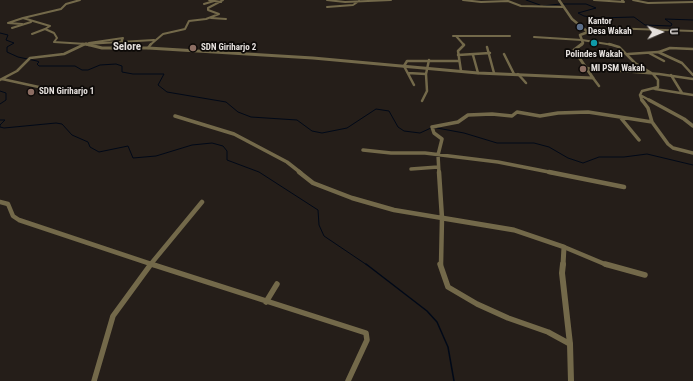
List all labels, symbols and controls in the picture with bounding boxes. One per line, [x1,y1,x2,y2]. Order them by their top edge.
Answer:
north arrow [641,12,681,52]
place label: Kantor Desa Wakah [588,17,632,38]
marker: Kantor Desa Wakah [575,22,585,32]
text: U [667,28,680,35]
marker: Polindes Wakah [589,38,599,48]
district label: Selore [113,40,141,54]
marker: SDN Giriharjo 2 [188,43,198,53]
place label: SDN Giriharjo 2 [201,43,256,53]
place label: Polindes Wakah [565,50,623,60]
marker: MI PSM Wakah [578,64,588,74]
place label: MI PSM Wakah [591,64,645,74]
marker: SDN Giriharjo 1 [26,87,36,97]
place label: SDN Giriharjo 1 [39,87,94,97]

